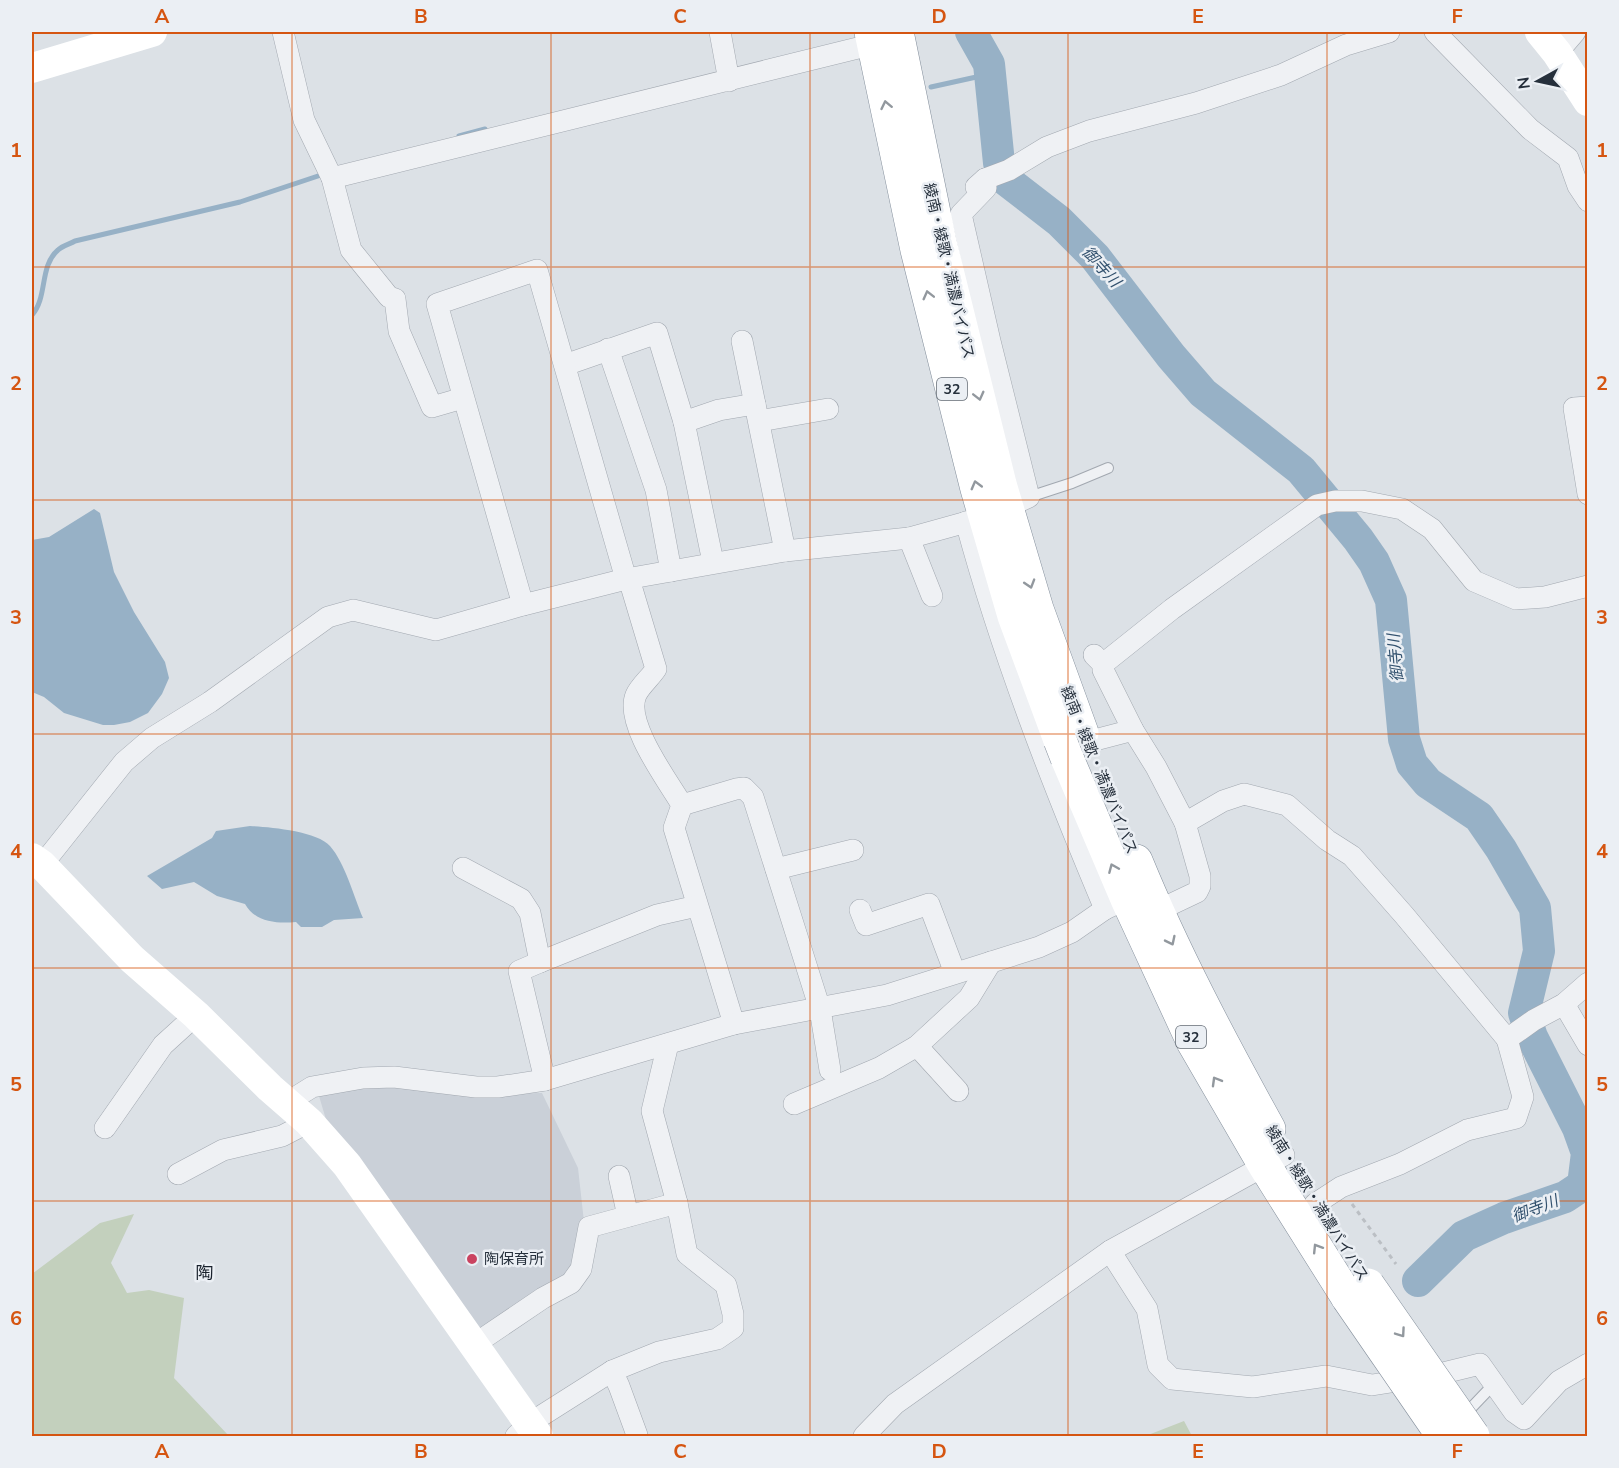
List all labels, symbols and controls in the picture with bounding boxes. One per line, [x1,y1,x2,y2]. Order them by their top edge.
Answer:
text: A [155,3,170,30]
text: B [414,3,428,30]
text: C [673,3,687,30]
text: D [931,3,947,30]
text: E [1192,3,1204,30]
text: F [1451,3,1463,30]
north arrow [1508,51,1568,111]
text: N [1512,75,1536,90]
one-way arrow [881,100,894,110]
text: 1 [10,137,22,164]
text: 1 [1596,137,1608,164]
street label: 綾南・綾歌・満濃バイパス [919,181,979,361]
water label: 御寺川 [1077,242,1127,294]
one-way arrow [923,291,936,301]
text: 2 [10,370,22,397]
text: 2 [1596,370,1608,397]
road number: 32 [937,378,967,400]
one-way arrow [971,391,984,401]
one-way arrow [970,480,983,490]
one-way arrow [1023,578,1035,589]
text: 3 [10,604,22,631]
text: 3 [1596,604,1608,631]
water label: 御寺川 [1383,631,1409,683]
street label: 綾南・綾歌・満濃バイパス [1056,683,1142,857]
text: 4 [10,838,22,865]
text: 4 [1596,838,1608,865]
one-way arrow [1108,863,1120,874]
one-way arrow [1164,934,1175,945]
road number: 32 [1176,1026,1206,1048]
text: 5 [10,1071,22,1098]
text: 5 [1596,1071,1608,1098]
one-way arrow [1212,1077,1223,1087]
street label: 綾南・綾歌・満濃バイパス [1261,1122,1373,1284]
water label: 御寺川 [1509,1189,1563,1228]
one-way arrow [1313,1244,1325,1254]
place label: 陶保育所 [484,1249,544,1269]
marker: 陶保育所 [465,1252,479,1266]
district label: 陶 [195,1261,213,1285]
text: 6 [10,1305,22,1332]
text: 6 [1596,1305,1608,1332]
one-way arrow [1394,1326,1405,1337]
text: A [155,1438,170,1465]
text: B [414,1438,428,1465]
text: C [673,1438,687,1465]
text: D [931,1438,947,1465]
text: E [1192,1438,1204,1465]
text: F [1451,1438,1463,1465]

